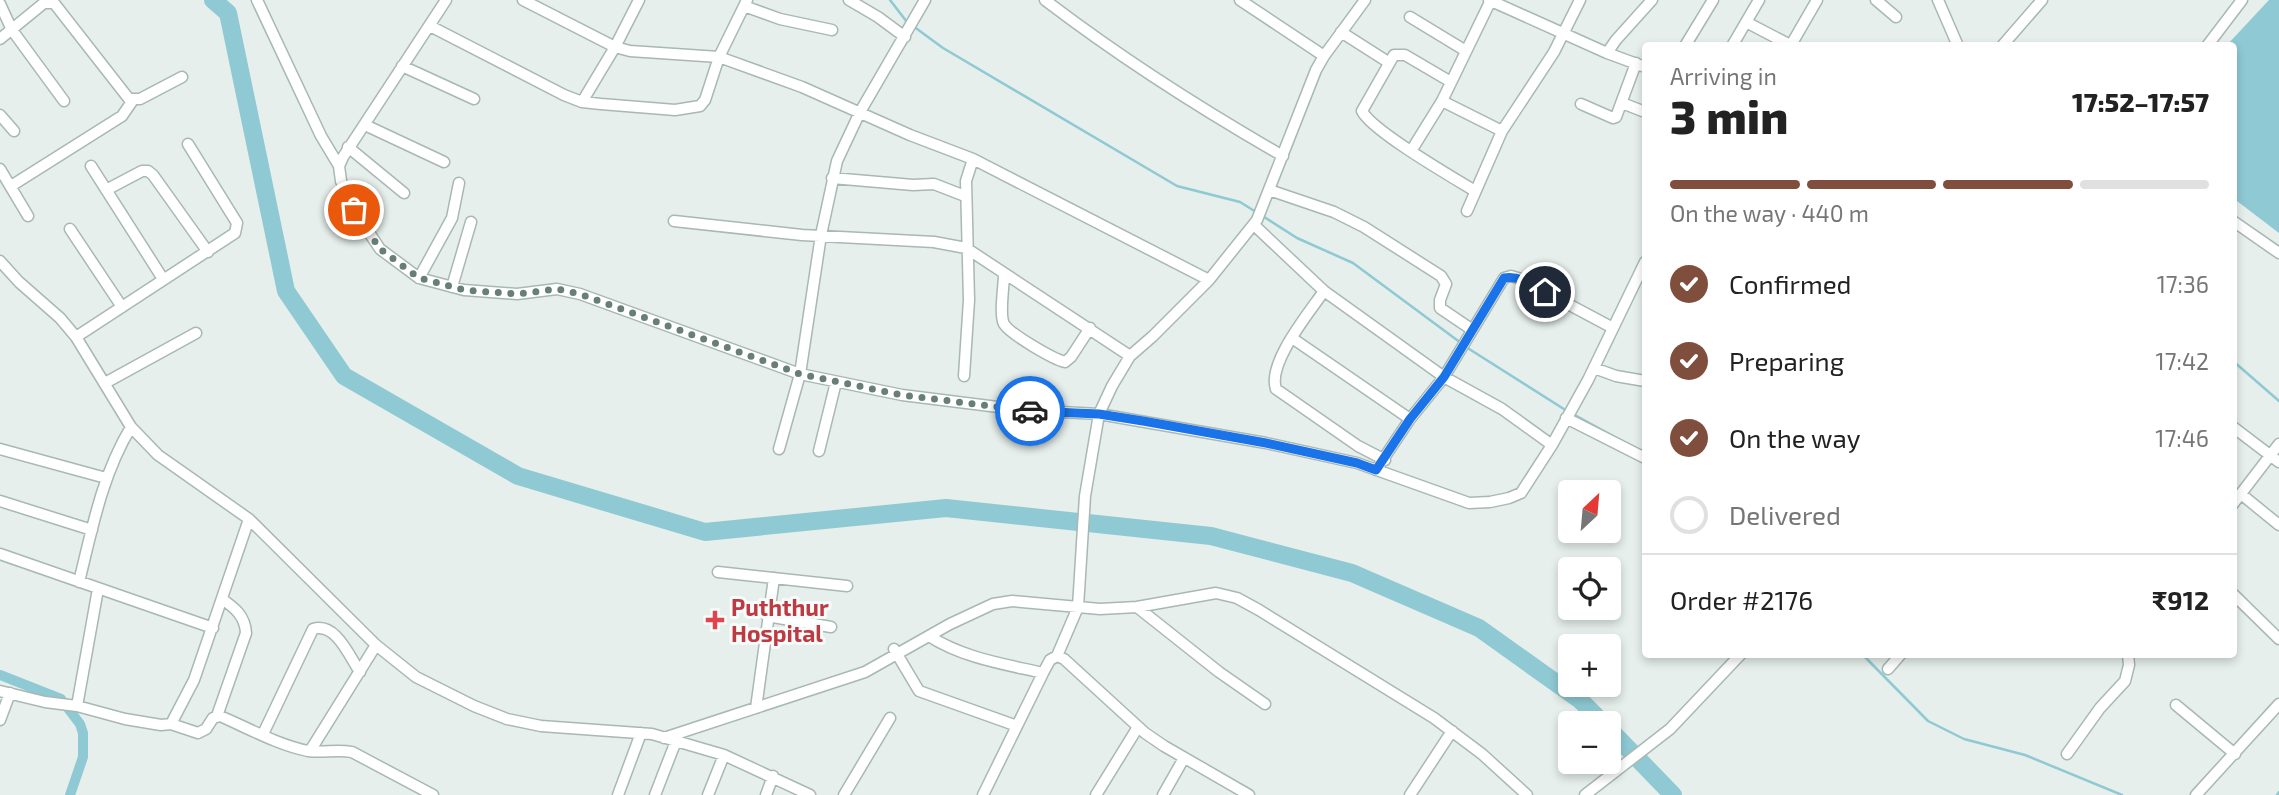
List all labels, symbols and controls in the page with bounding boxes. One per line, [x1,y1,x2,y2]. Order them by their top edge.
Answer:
text: Arriving in [1670,62,1777,90]
text: 17:52–17:57 [2072,86,2209,117]
text: 3 min [1670,88,1788,143]
pin [324,180,384,240]
icon: bag [335,191,373,229]
text: On the way · 440 m [1670,199,1869,227]
pin [1515,262,1575,322]
icon: check [1670,265,1708,303]
text: Confirmed [1729,268,1852,299]
text: 17:36 [2157,270,2209,298]
icon: home [1526,273,1564,311]
icon: check [1670,342,1708,380]
text: Preparing [1729,345,1844,376]
text: 17:42 [2156,347,2209,375]
courier [995,376,1065,446]
icon: car [1011,392,1049,430]
icon: check [1670,419,1708,457]
text: On the way [1729,422,1860,453]
text: 17:46 [2155,424,2209,452]
north arrow [1558,480,1620,542]
map controls [1558,480,1621,774]
text: Delivered [1729,499,1841,530]
button: locate [1558,557,1621,620]
text: Order #2176 [1670,584,1813,615]
text: ₹912 [2152,584,2209,615]
place label: Puththur Hospital [731,593,829,647]
marker: Puththur Hospital [705,610,725,630]
button: + [1558,634,1621,697]
button: − [1558,711,1621,774]

